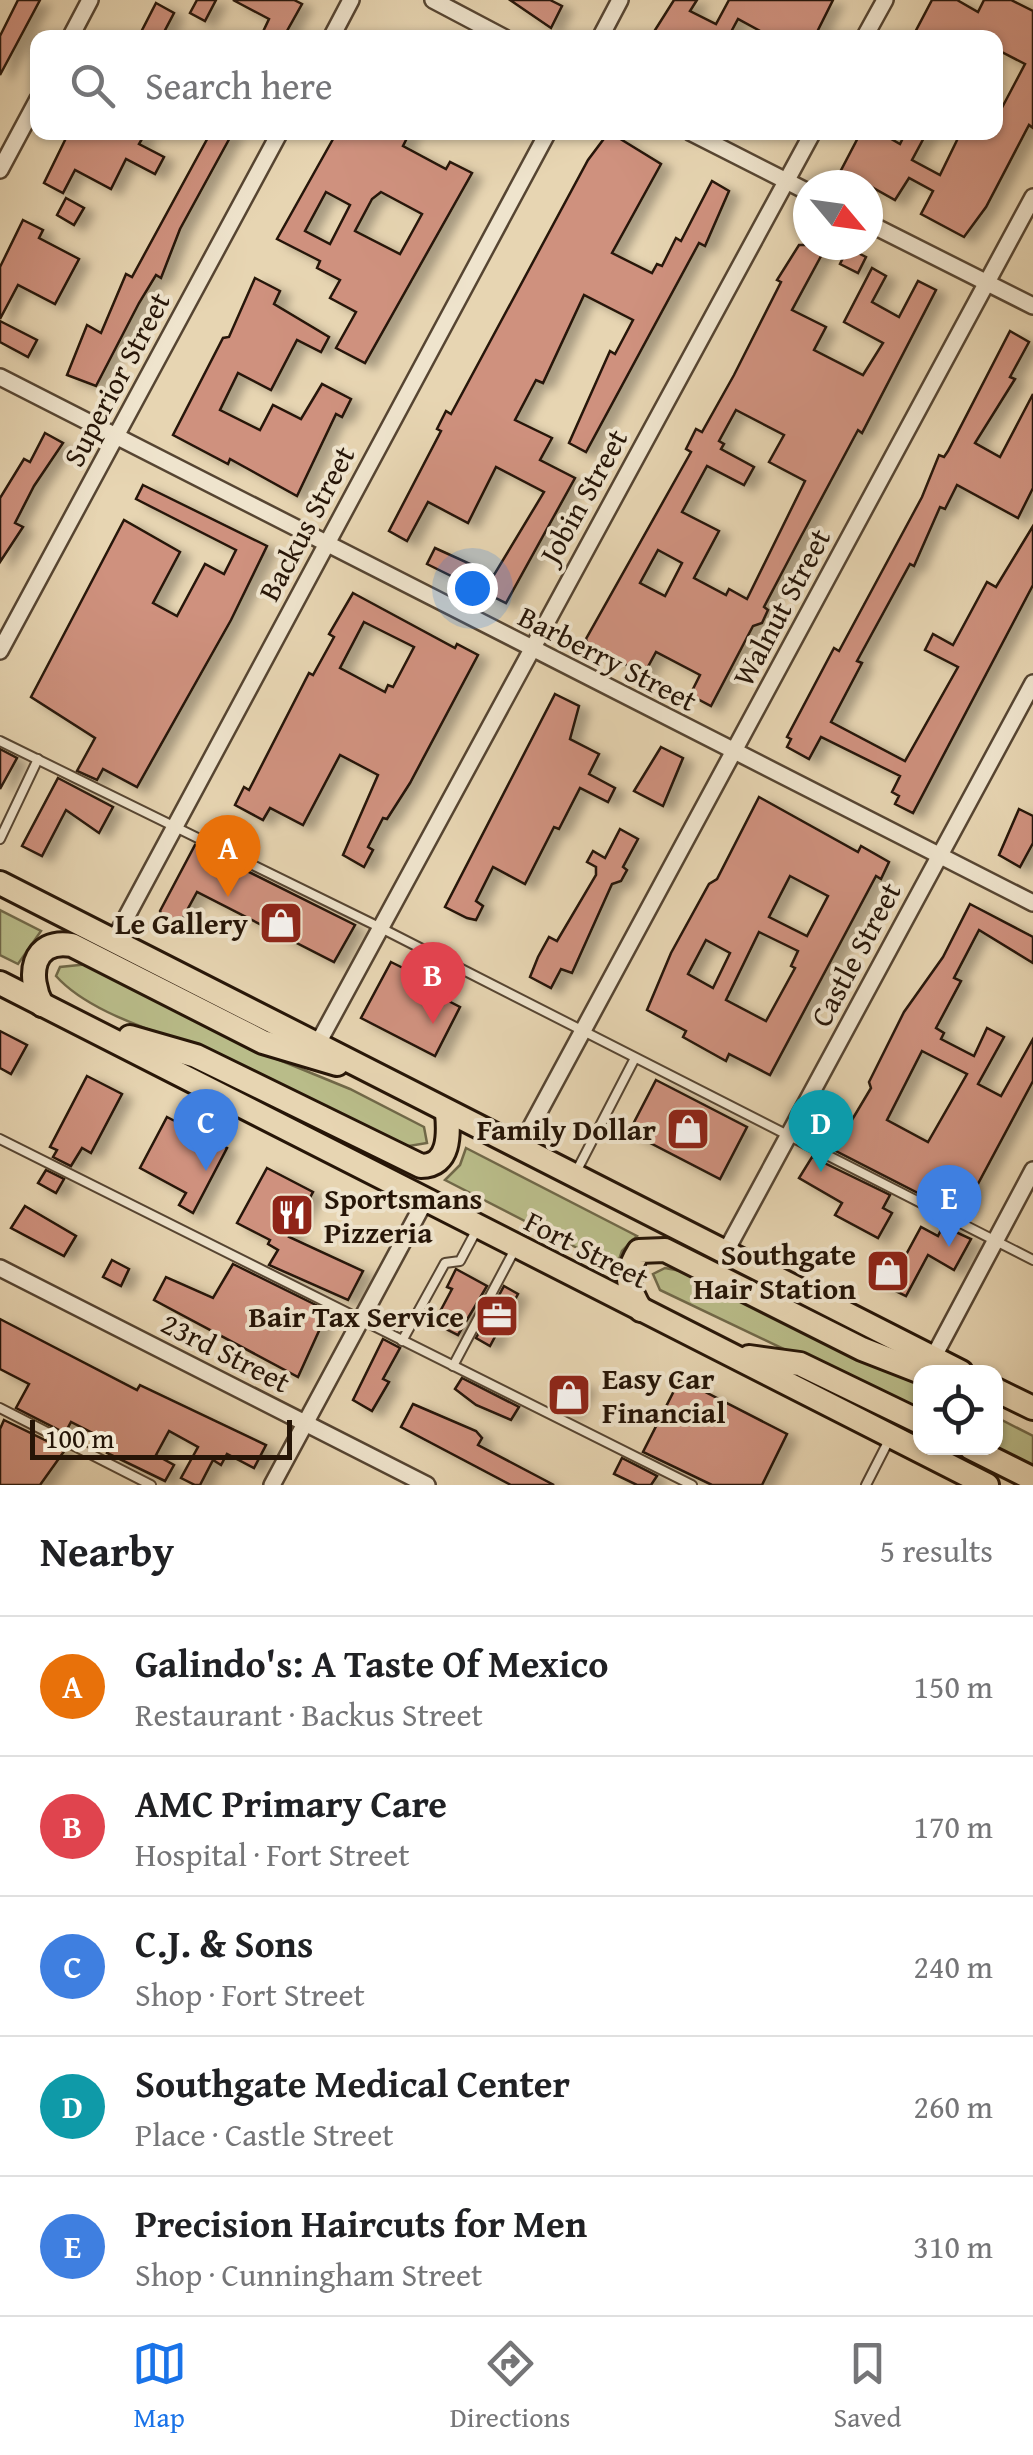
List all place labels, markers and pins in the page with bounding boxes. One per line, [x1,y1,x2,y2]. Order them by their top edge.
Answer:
pin: A [196,814,260,897]
shop icon: Le Gallery [258,900,304,946]
place label: Le Gallery [115,901,249,945]
pin: B [400,942,466,1024]
pin: C [174,1088,238,1171]
pin: D [788,1090,854,1172]
shop icon: Family Dollar [665,1106,711,1152]
place label: Family Dollar [477,1107,656,1151]
pin: E [916,1164,982,1247]
place label: Sportsmans Pizzeria [324,1176,483,1254]
restaurant icon: Sportsmans Pizzeria [269,1192,315,1238]
place label: Southgate Hair Station [693,1232,856,1310]
shop icon: Southgate Hair Station [865,1248,911,1294]
office icon: Bair Tax Service [474,1293,520,1339]
place label: Bair Tax Service [249,1294,464,1338]
place label: Easy Car Financial [602,1356,725,1434]
shop icon: Easy Car Financial [546,1372,592,1418]

